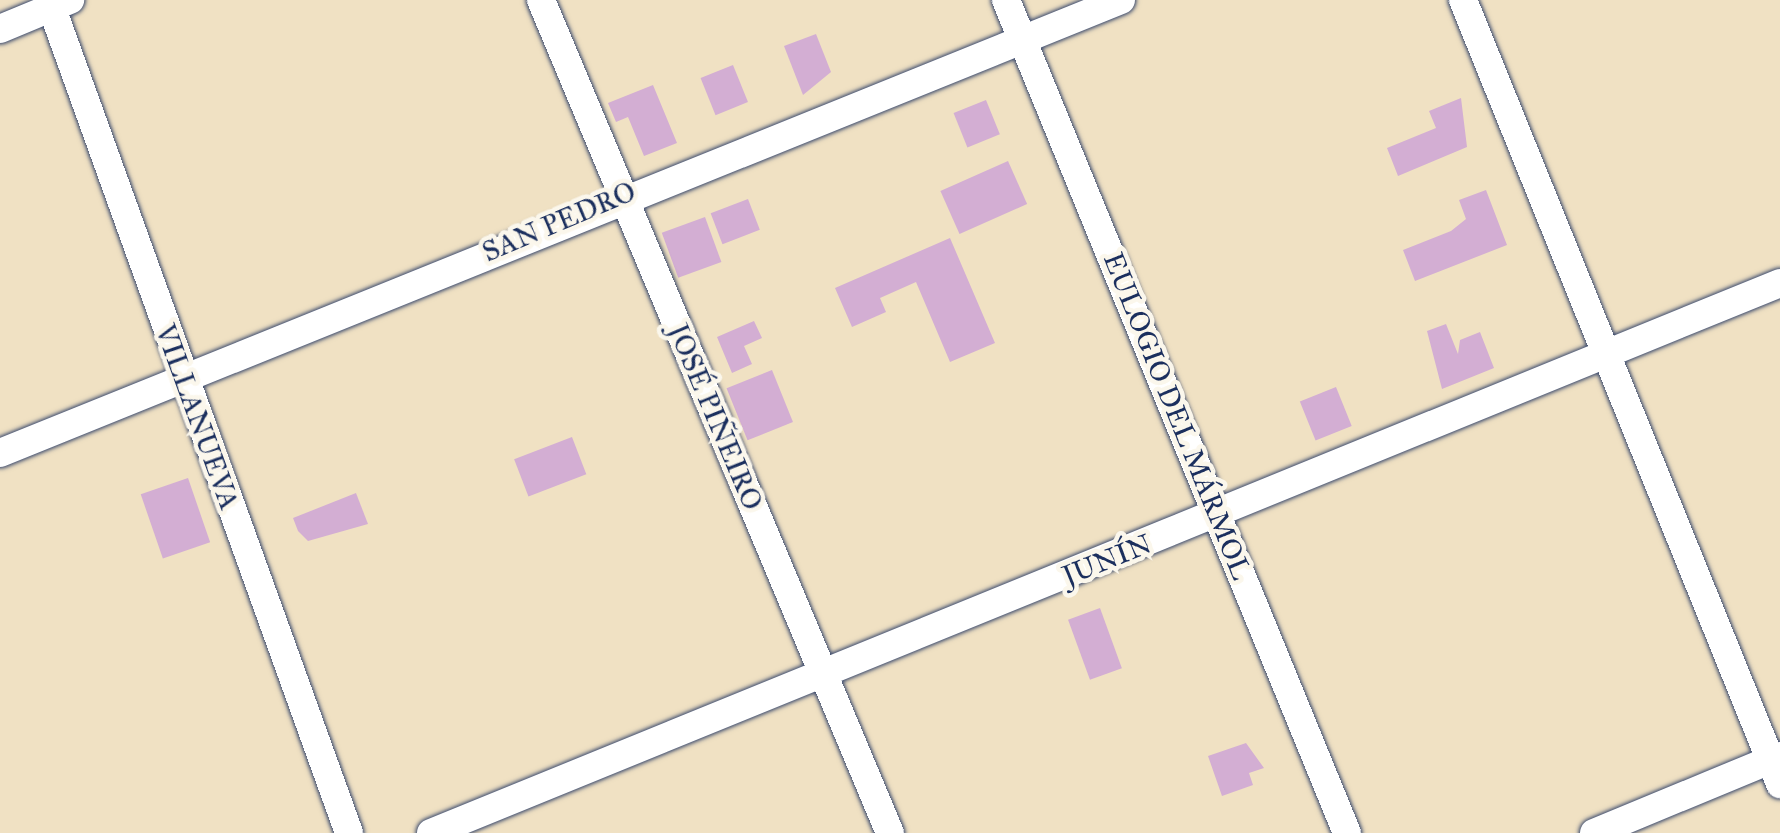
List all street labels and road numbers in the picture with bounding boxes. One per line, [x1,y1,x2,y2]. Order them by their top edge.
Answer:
street label: SAN PEDRO [477,175,641,269]
street label: EULOGIO DEL MÁRMOL [1096,248,1258,584]
street label: JOSÉ PIÑEIRO [661,319,769,515]
street label: VILLANUEVA [148,320,246,514]
street label: JUNÍN [1058,527,1156,593]

